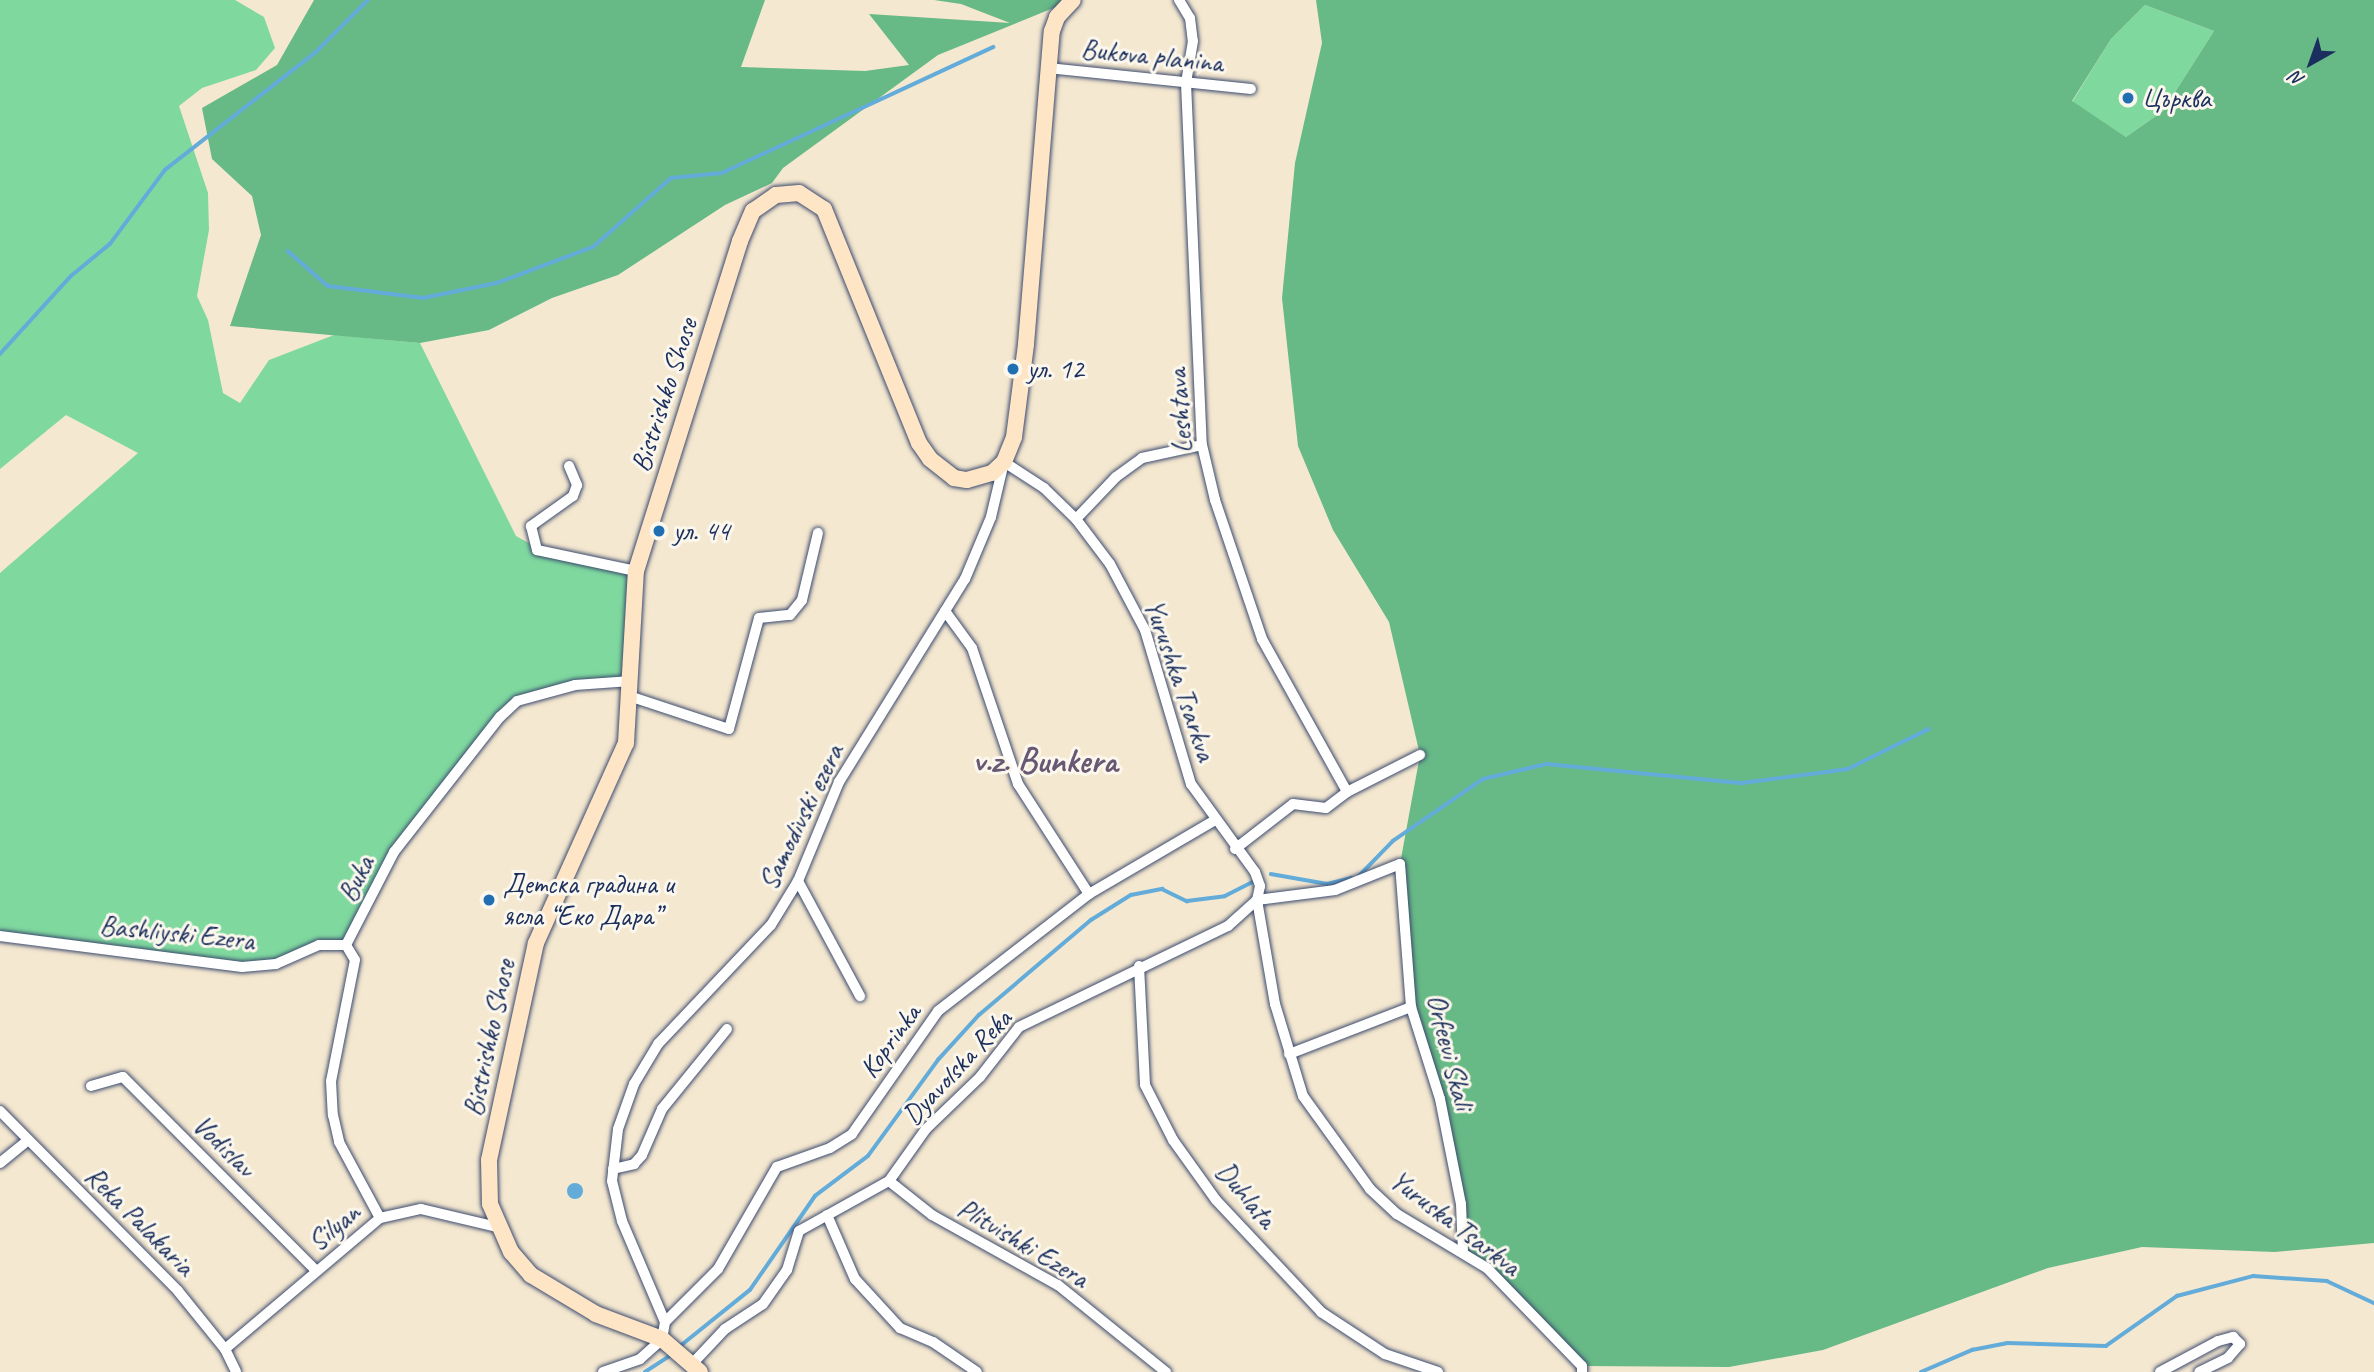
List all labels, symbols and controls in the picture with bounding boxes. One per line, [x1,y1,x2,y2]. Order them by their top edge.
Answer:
north arrow [2276,28,2346,98]
street label: Bukova planina [1079,32,1225,80]
text: N [2285,66,2310,92]
place label: Църква [2142,81,2211,115]
marker: Църква [2120,90,2136,106]
street label: Bistrishko Shose [623,314,705,476]
place label: ул. 12 [1027,352,1084,386]
marker: ул. 12 [1005,361,1021,377]
street label: Leshtava [1160,368,1200,454]
place label: ул. 44 [673,514,730,548]
marker: ул. 44 [651,523,667,539]
street label: Yurushka Tsarkva [1137,596,1223,764]
street label: Samodivski ezera [751,739,851,895]
district label: v.z. Bunkera [973,740,1117,782]
street label: Buka [331,851,381,907]
place label: Детска градина и ясла “Еко Дара” [503,867,677,933]
marker: Детска градина и ясла “Еко Дара” [481,892,497,908]
street label: Bashliyski Ezera [98,908,256,958]
street label: Bistrishko Shose [456,957,522,1119]
street label: Orfeevi Skali [1419,991,1481,1113]
street label: Koprinka [852,998,928,1084]
street label: Dyavolska Reka [895,1002,1019,1132]
street label: Vodislav [186,1108,262,1184]
street label: Duhlata [1209,1155,1283,1235]
street label: Reka Palakaria [78,1159,202,1283]
street label: Yuruska Tsarkva [1383,1163,1527,1283]
street label: Plitvishki Ezera [952,1191,1094,1295]
street label: Silyan [301,1196,367,1258]

